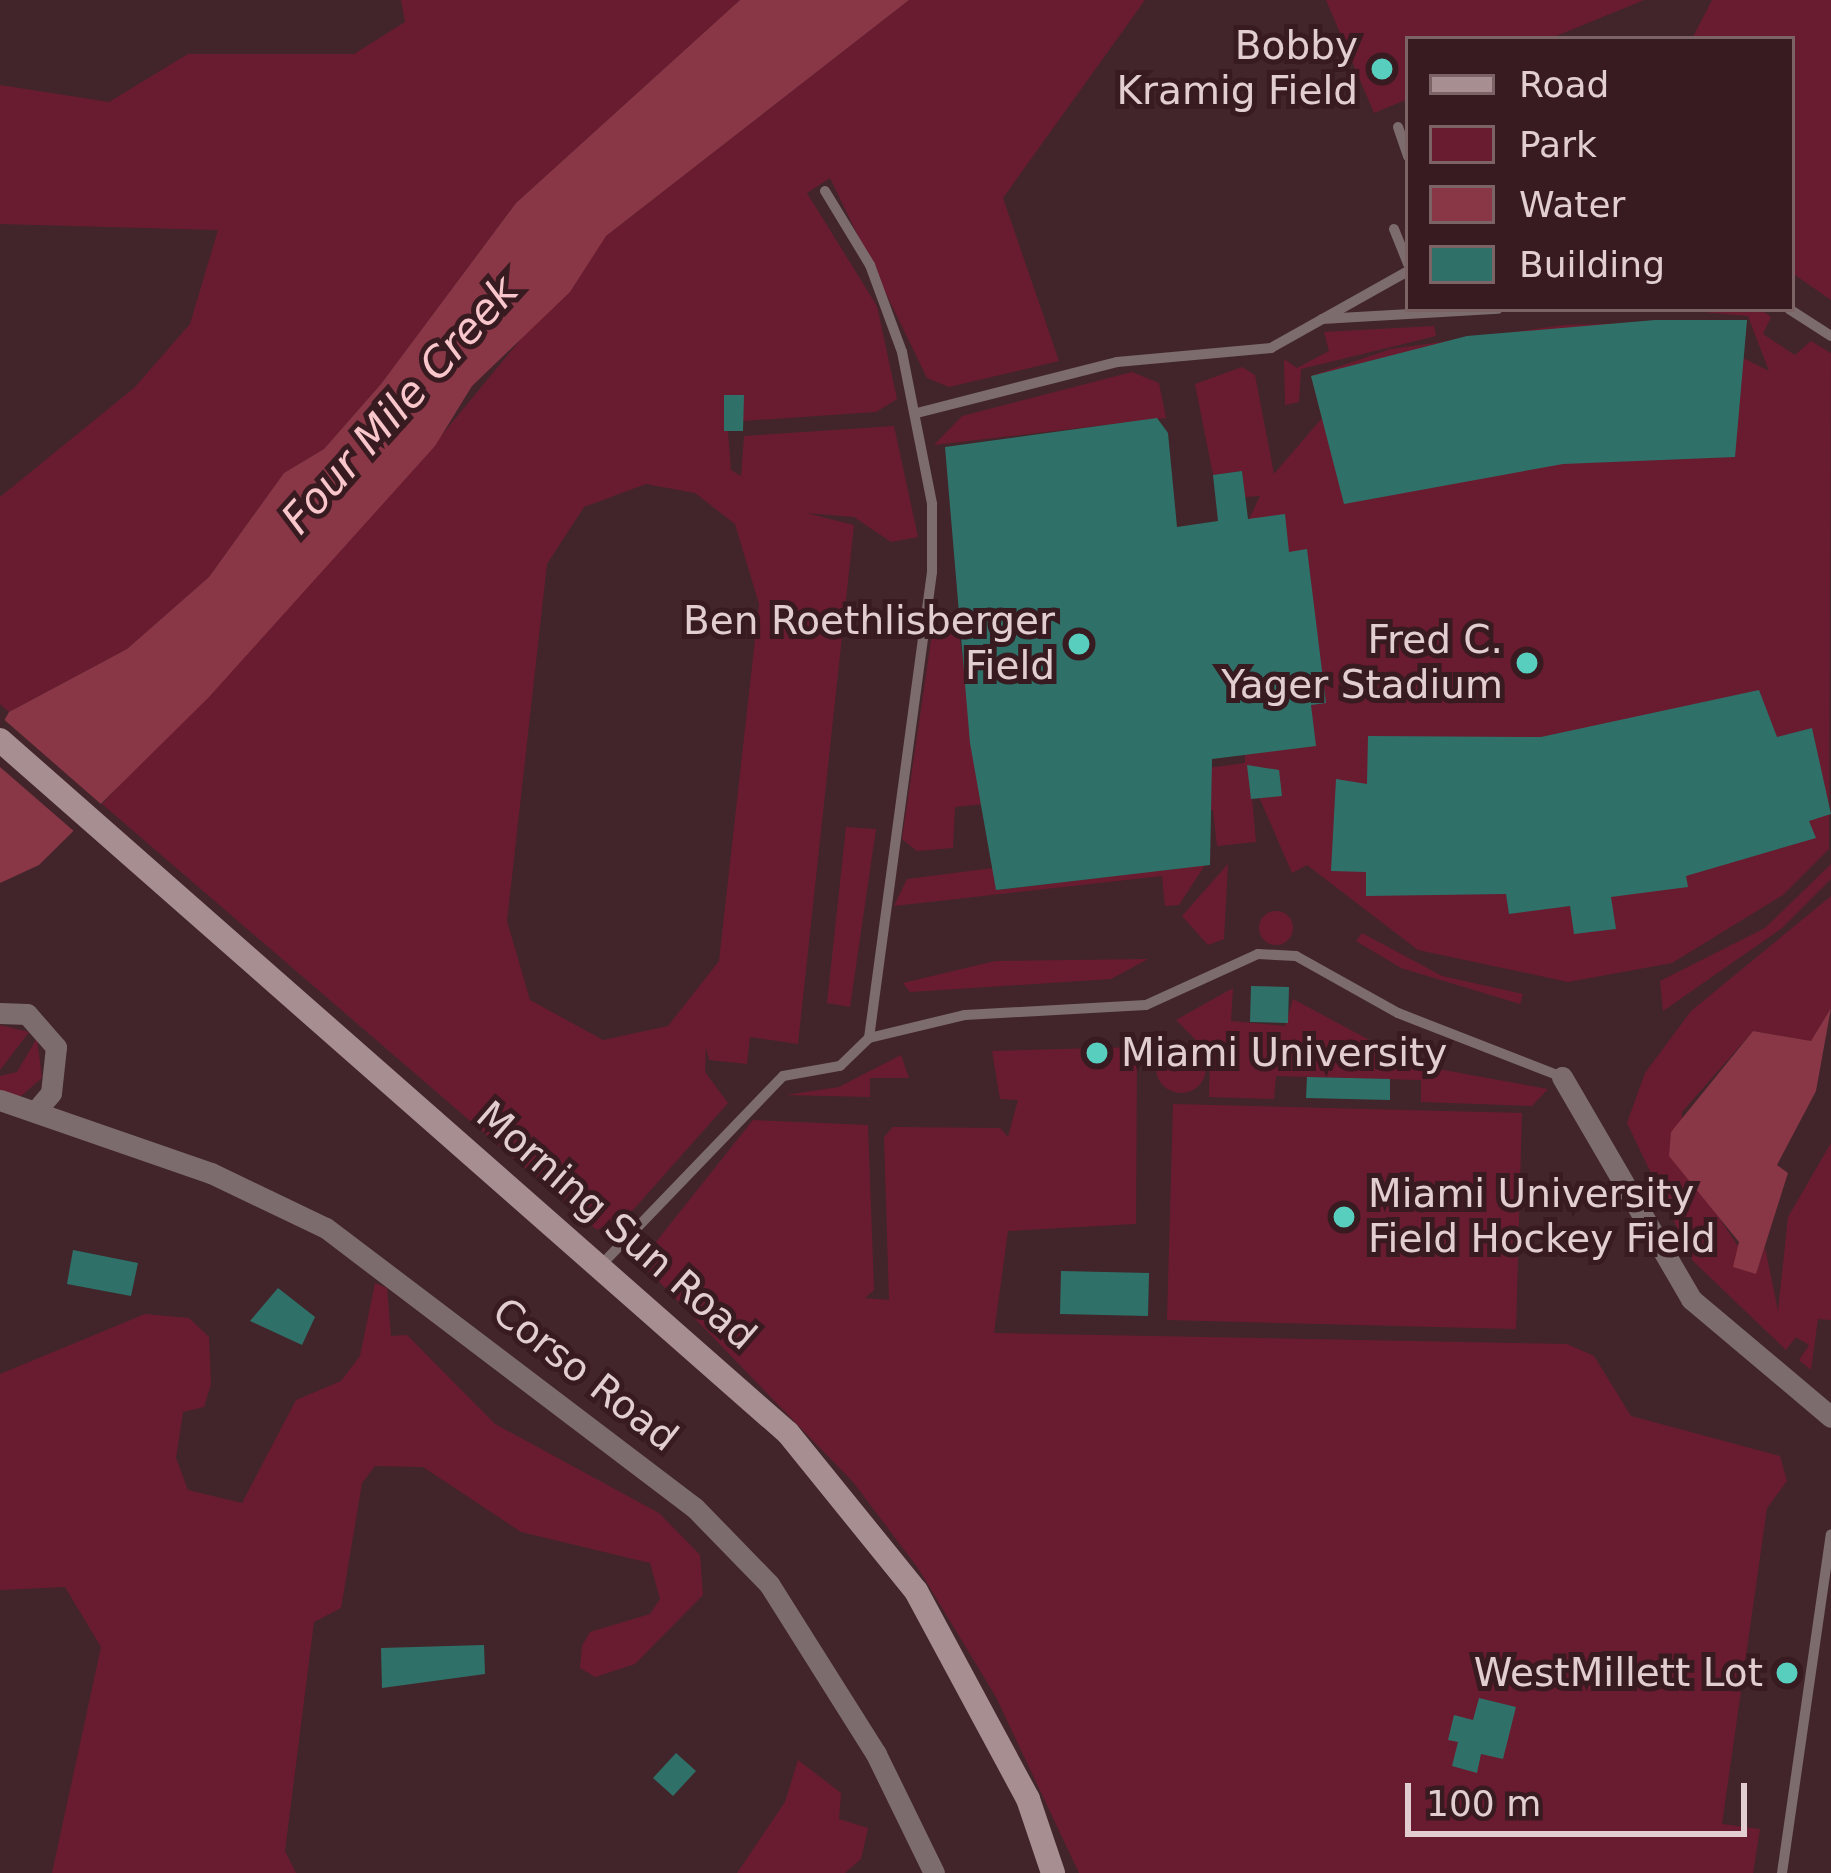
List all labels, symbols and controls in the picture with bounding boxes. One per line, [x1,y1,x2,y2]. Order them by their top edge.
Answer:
place label: Bobby Kramig Field [1116,24,1358,115]
legend [1405,36,1795,312]
marker: Bobby Kramig Field [1369,56,1395,82]
text: Road [1519,64,1609,105]
text: Park [1519,124,1597,165]
text: Water [1519,184,1625,225]
text: Building [1519,244,1665,285]
water label: Four Mile Creek [271,266,529,544]
place label: Ben Roethlisberger Field [683,599,1055,690]
place label: Fred C. Yager Stadium [1221,618,1503,709]
marker: Ben Roethlisberger Field [1066,631,1092,657]
marker: Fred C. Yager Stadium [1514,650,1540,676]
place label: Miami University [1121,1030,1447,1076]
marker: Miami University [1084,1040,1110,1066]
street label: Morning Sun Road [467,1092,765,1360]
place label: Miami University Field Hockey Field [1368,1172,1716,1263]
marker: Miami University Field Hockey Field [1331,1204,1357,1230]
street label: Corso Road [483,1288,687,1462]
place label: WestMillett Lot [1474,1650,1763,1696]
marker: WestMillett Lot [1774,1660,1800,1686]
scale bar [1411,1759,1753,1833]
text: 100 m [1426,1783,1541,1824]

